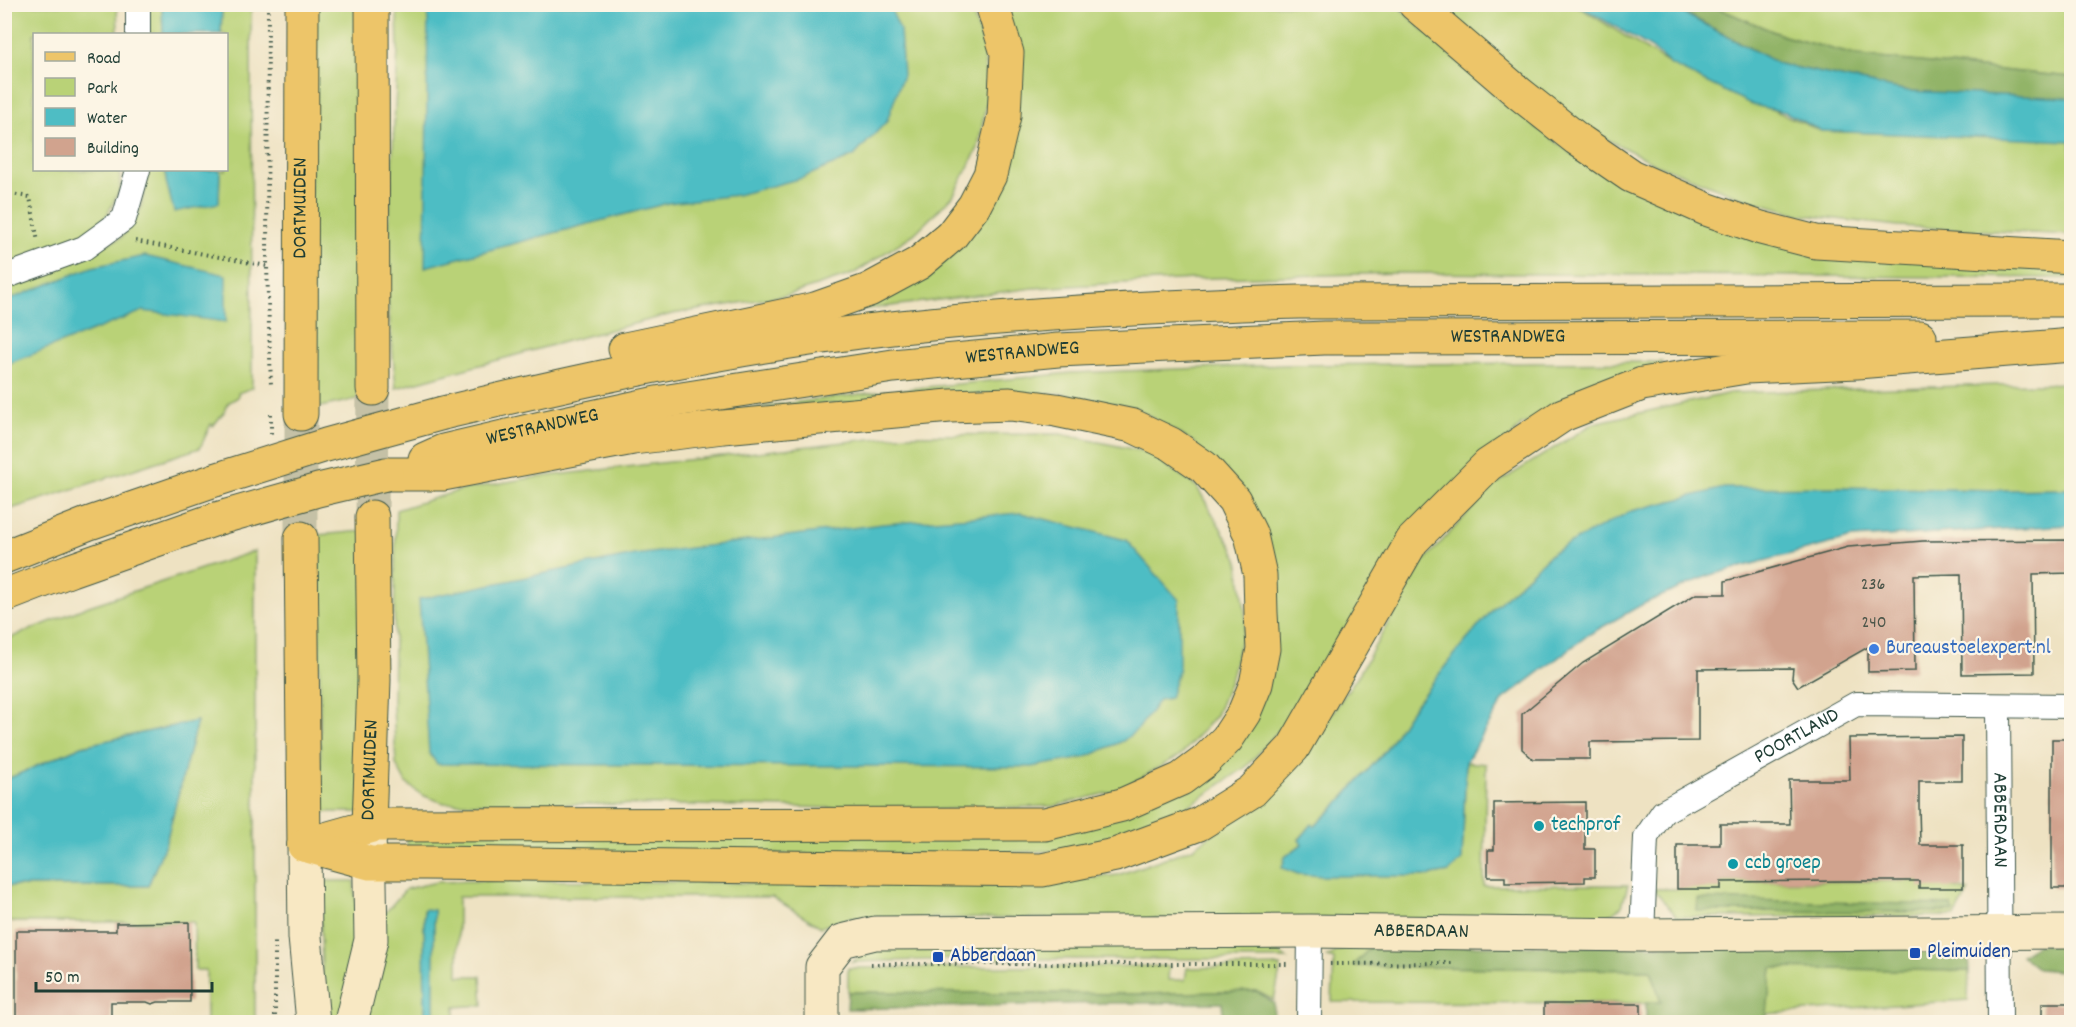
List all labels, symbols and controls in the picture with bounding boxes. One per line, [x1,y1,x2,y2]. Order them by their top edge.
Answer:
legend [33,33,228,171]
text: Road [87,47,121,72]
text: Park [87,77,118,102]
text: Water [87,107,127,132]
text: Building [87,137,139,162]
street label: DORTMUIDEN [286,157,317,259]
street label: WESTRANDWEG [1451,323,1565,353]
street label: WESTRANDWEG [964,334,1080,374]
street label: WESTRANDWEG [483,401,602,455]
house number: 236 [1861,573,1885,598]
house number: 240 [1861,611,1887,636]
place label: Bureaustoelexpert.nl [1886,634,2051,664]
marker: Bureaustoelexpert.nl [1867,642,1881,656]
street label: POORTLAND [1749,701,1845,773]
street label: DORTMUIDEN [354,719,388,821]
street label: ABBERDAAN [1983,772,2014,868]
place label: techprof [1551,811,1621,841]
marker: techprof [1532,819,1546,833]
place label: ccb groep [1745,849,1821,879]
marker: ccb groep [1726,857,1740,871]
street label: ABBERDAAN [1373,917,1469,948]
place label: Pleimuiden [1927,938,2011,968]
place label: Abberdaan [950,942,1036,972]
marker: Pleimuiden [1908,946,1922,960]
marker: Abberdaan [931,950,945,964]
scale bar [36,955,212,993]
text: 50 m [45,966,80,991]

